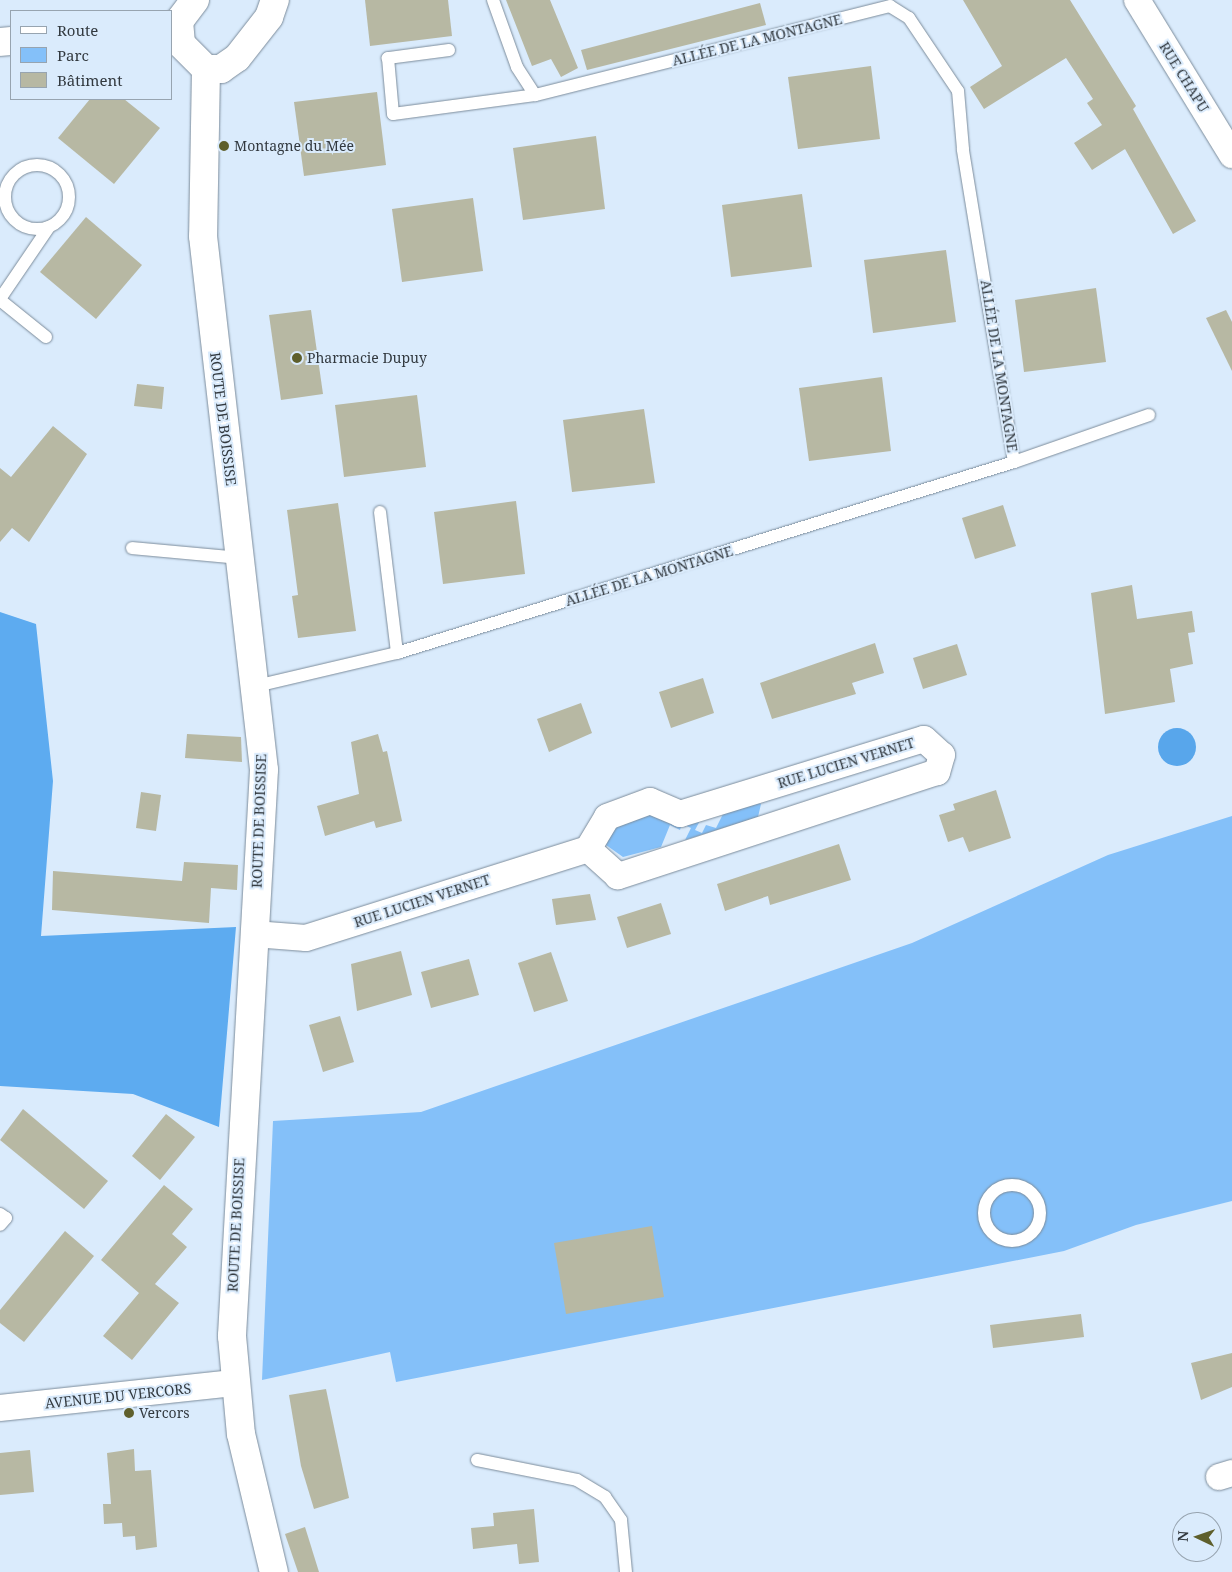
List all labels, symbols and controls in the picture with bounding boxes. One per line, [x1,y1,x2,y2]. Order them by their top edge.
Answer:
legend [10,10,172,100]
street label: ALLÉE DE LA MONTAGNE [671,11,843,69]
text: Route [57,20,98,40]
street label: RUE CHAPU [1156,39,1212,115]
text: Parc [57,45,89,65]
text: Bâtiment [57,70,123,90]
place label: Montagne du Mée [234,138,354,154]
marker: Montagne du Mée [218,140,230,152]
street label: ALLÉE DE LA MONTAGNE [977,279,1021,453]
place label: Pharmacie Dupuy [307,350,427,366]
street label: ROUTE DE BOISSISE [206,351,240,487]
marker: Pharmacie Dupuy [291,352,303,364]
street label: ALLÉE DE LA MONTAGNE [563,543,735,609]
street label: RUE LUCIEN VERNET [775,734,917,792]
street label: ROUTE DE BOISSISE [248,754,270,888]
street label: RUE LUCIEN VERNET [352,871,492,931]
street label: ROUTE DE BOISSISE [224,1158,248,1292]
street label: AVENUE DU VERCORS [44,1380,192,1412]
place label: Vercors [139,1405,190,1421]
marker: Vercors [123,1407,135,1419]
north arrow [1172,1512,1222,1562]
text: N [1173,1530,1192,1542]

